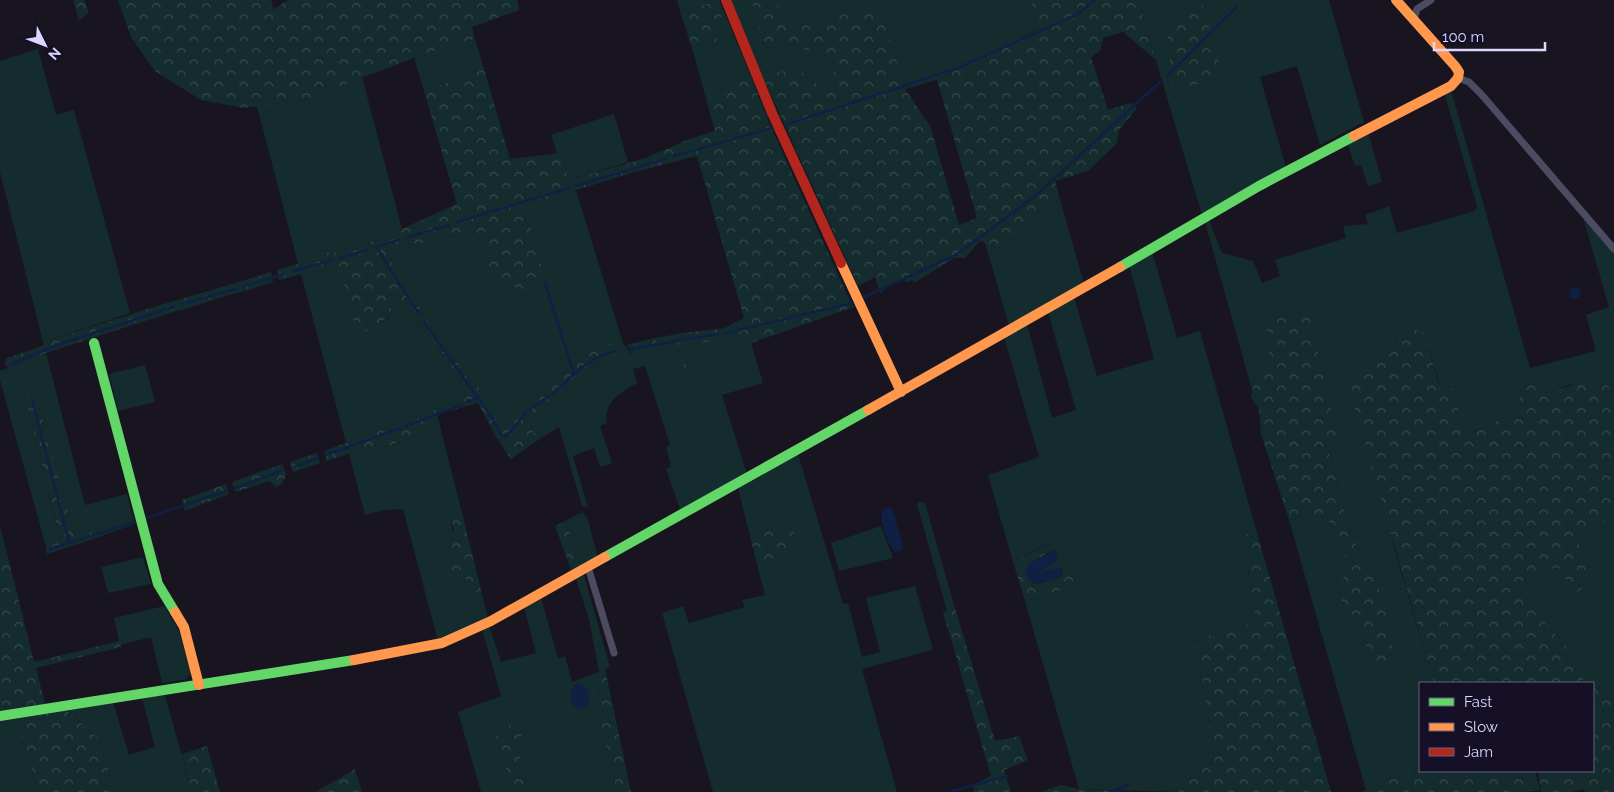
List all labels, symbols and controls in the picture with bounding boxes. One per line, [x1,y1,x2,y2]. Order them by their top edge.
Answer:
north arrow [20,20,70,70]
scale bar [1434,20,1545,52]
text: 100 m [1442,28,1484,46]
text: N [45,44,64,63]
legend [1419,682,1594,772]
text: Fast [1464,693,1492,711]
text: Slow [1464,718,1498,736]
text: Jam [1464,743,1493,761]

